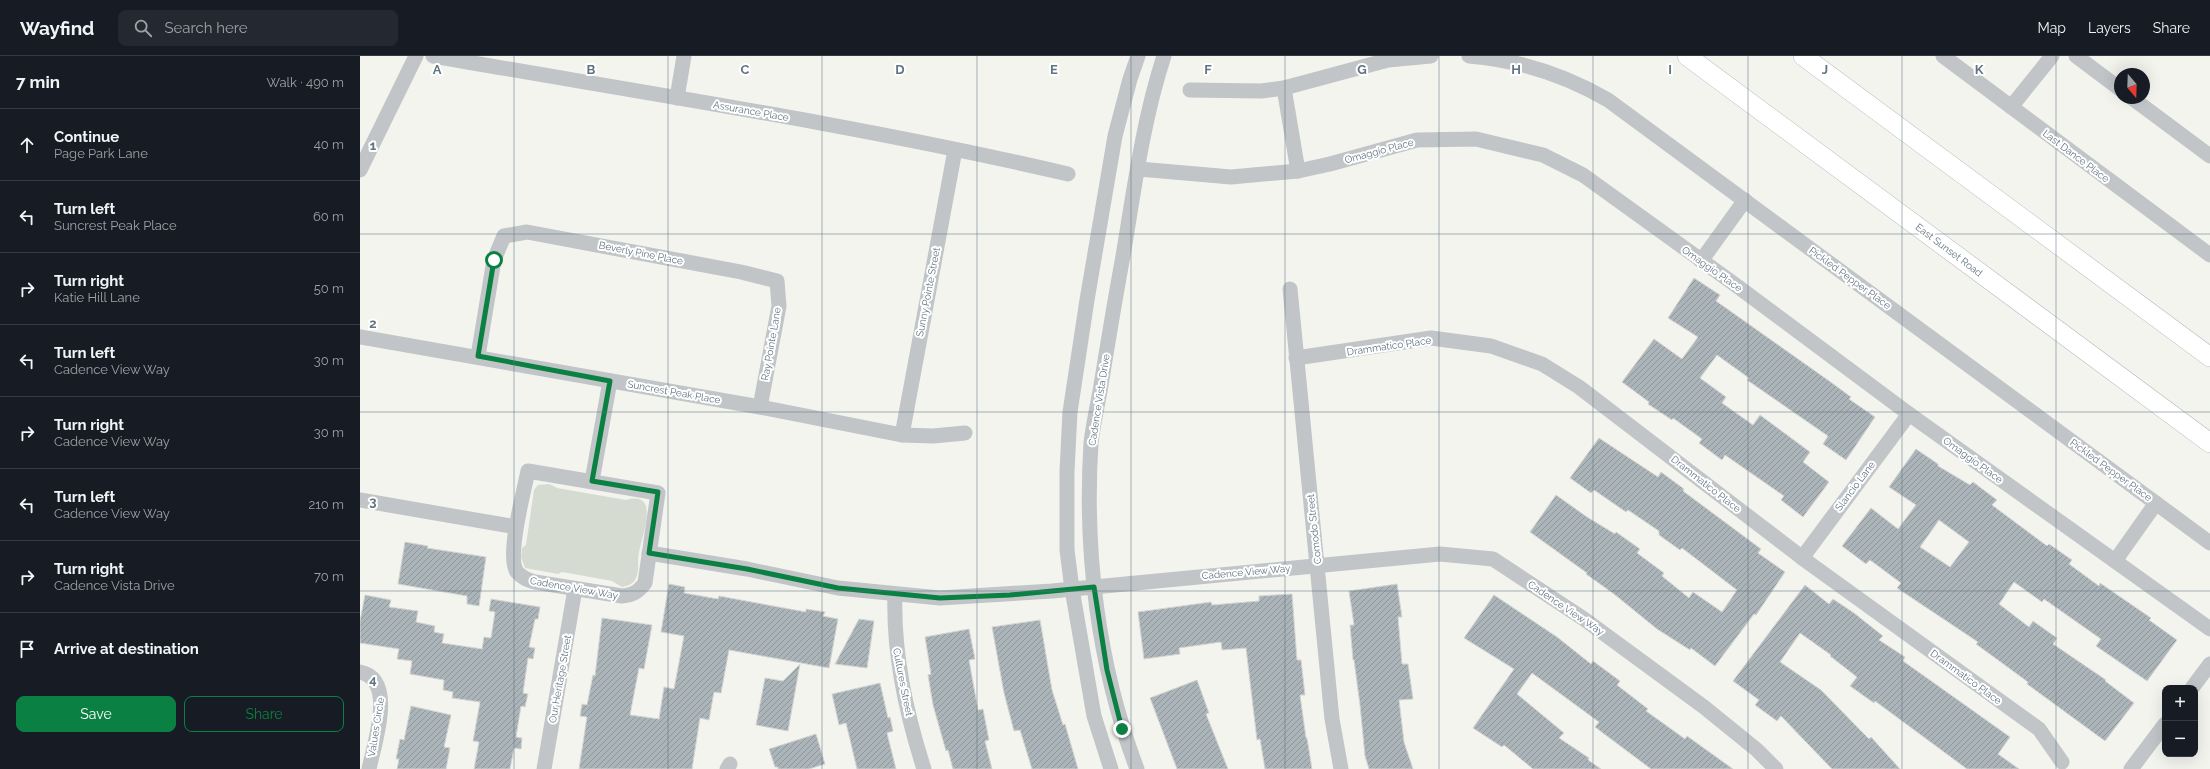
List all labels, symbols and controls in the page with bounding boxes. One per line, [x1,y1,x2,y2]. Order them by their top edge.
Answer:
search box [118,10,398,46]
text: Wayfind [20,17,94,39]
icon: search [132,17,154,39]
text: Search here [164,19,248,37]
text: Map [2038,20,2066,36]
text: Layers [2088,20,2131,36]
text: Share [2153,20,2190,36]
text: A [433,62,442,77]
text: B [587,62,596,77]
text: C [741,62,750,77]
text: D [895,62,905,77]
text: E [1050,62,1058,77]
text: F [1204,62,1212,77]
text: G [1357,62,1367,77]
text: H [1511,62,1521,77]
text: I [1668,62,1672,77]
text: J [1822,62,1828,77]
text: K [1975,62,1984,77]
north arrow [2114,68,2150,104]
text: 7 min [16,72,60,92]
text: Walk · 490 m [267,75,344,90]
street label: Assurance Place [712,99,790,123]
text: Continue [54,128,119,146]
street label: Last Dance Place [2041,128,2111,185]
icon: ahead [16,134,38,156]
street label: Omaggio Place [1343,136,1415,165]
text: 40 m [314,137,344,152]
text: 1 [370,138,377,153]
text: Page Park Lane [54,146,148,161]
text: Turn left [54,200,115,218]
icon: left [16,206,38,228]
text: 60 m [313,209,344,224]
text: Suncrest Peak Place [54,218,177,233]
street label: East Sunset Road [1913,221,1985,279]
street label: Beverly Pine Place [598,239,684,267]
street label: Omaggio Place [1680,244,1744,294]
street label: Pickled Pepper Place [1807,245,1893,311]
street label: Sunny Pointe Street [914,246,942,338]
route start [485,251,503,269]
text: Turn right [54,272,124,290]
icon: right [16,278,38,300]
text: 50 m [314,281,344,296]
text: Katie Hill Lane [54,290,140,305]
street label: Ray Pointe Lane [759,306,783,381]
text: 2 [369,316,377,331]
street label: Drammatico Place [1346,335,1432,357]
text: Turn left [54,344,115,362]
icon: left [16,350,38,372]
text: 30 m [314,353,344,368]
street label: Cadence Vista Drive [1086,353,1112,447]
text: Cadence View Way [54,362,170,377]
street label: Suncrest Peak Place [627,378,721,406]
text: Turn right [54,416,124,434]
icon: right [16,422,38,444]
text: 30 m [314,425,344,440]
text: Cadence View Way [54,434,170,449]
street label: Omaggio Place [1941,435,2005,485]
street label: Pickled Pepper Place [2068,437,2154,503]
street label: Drammatico Place [1669,453,1743,515]
street label: Slancio Lane [1833,459,1877,513]
text: Turn left [54,488,115,506]
street label: Comodo Street [1305,493,1323,565]
icon: left [16,494,38,516]
text: 3 [369,494,377,509]
text: 210 m [308,497,344,512]
text: Cadence View Way [54,506,170,521]
text: Turn right [54,560,124,578]
street label: Cadence View Way [1201,563,1291,581]
icon: right [16,566,38,588]
text: 70 m [314,569,344,584]
street label: Cadence View Way [529,575,619,601]
text: Cadence Vista Drive [54,578,175,593]
street label: Cadence View Way [1526,579,1607,638]
street label: Our Heritage Street [547,633,573,724]
icon: arrive [16,638,38,660]
text: Arrive at destination [54,640,199,658]
street label: Cultures Street [891,647,915,718]
street label: Drammatico Place [1928,648,2004,707]
text: 4 [369,672,377,687]
map controls [2162,685,2198,757]
button: + [2162,685,2198,721]
button: Save [16,696,176,732]
button: Share [184,696,344,732]
street label: Values Circle [366,696,386,758]
route end [1113,720,1131,738]
button: − [2162,721,2198,757]

